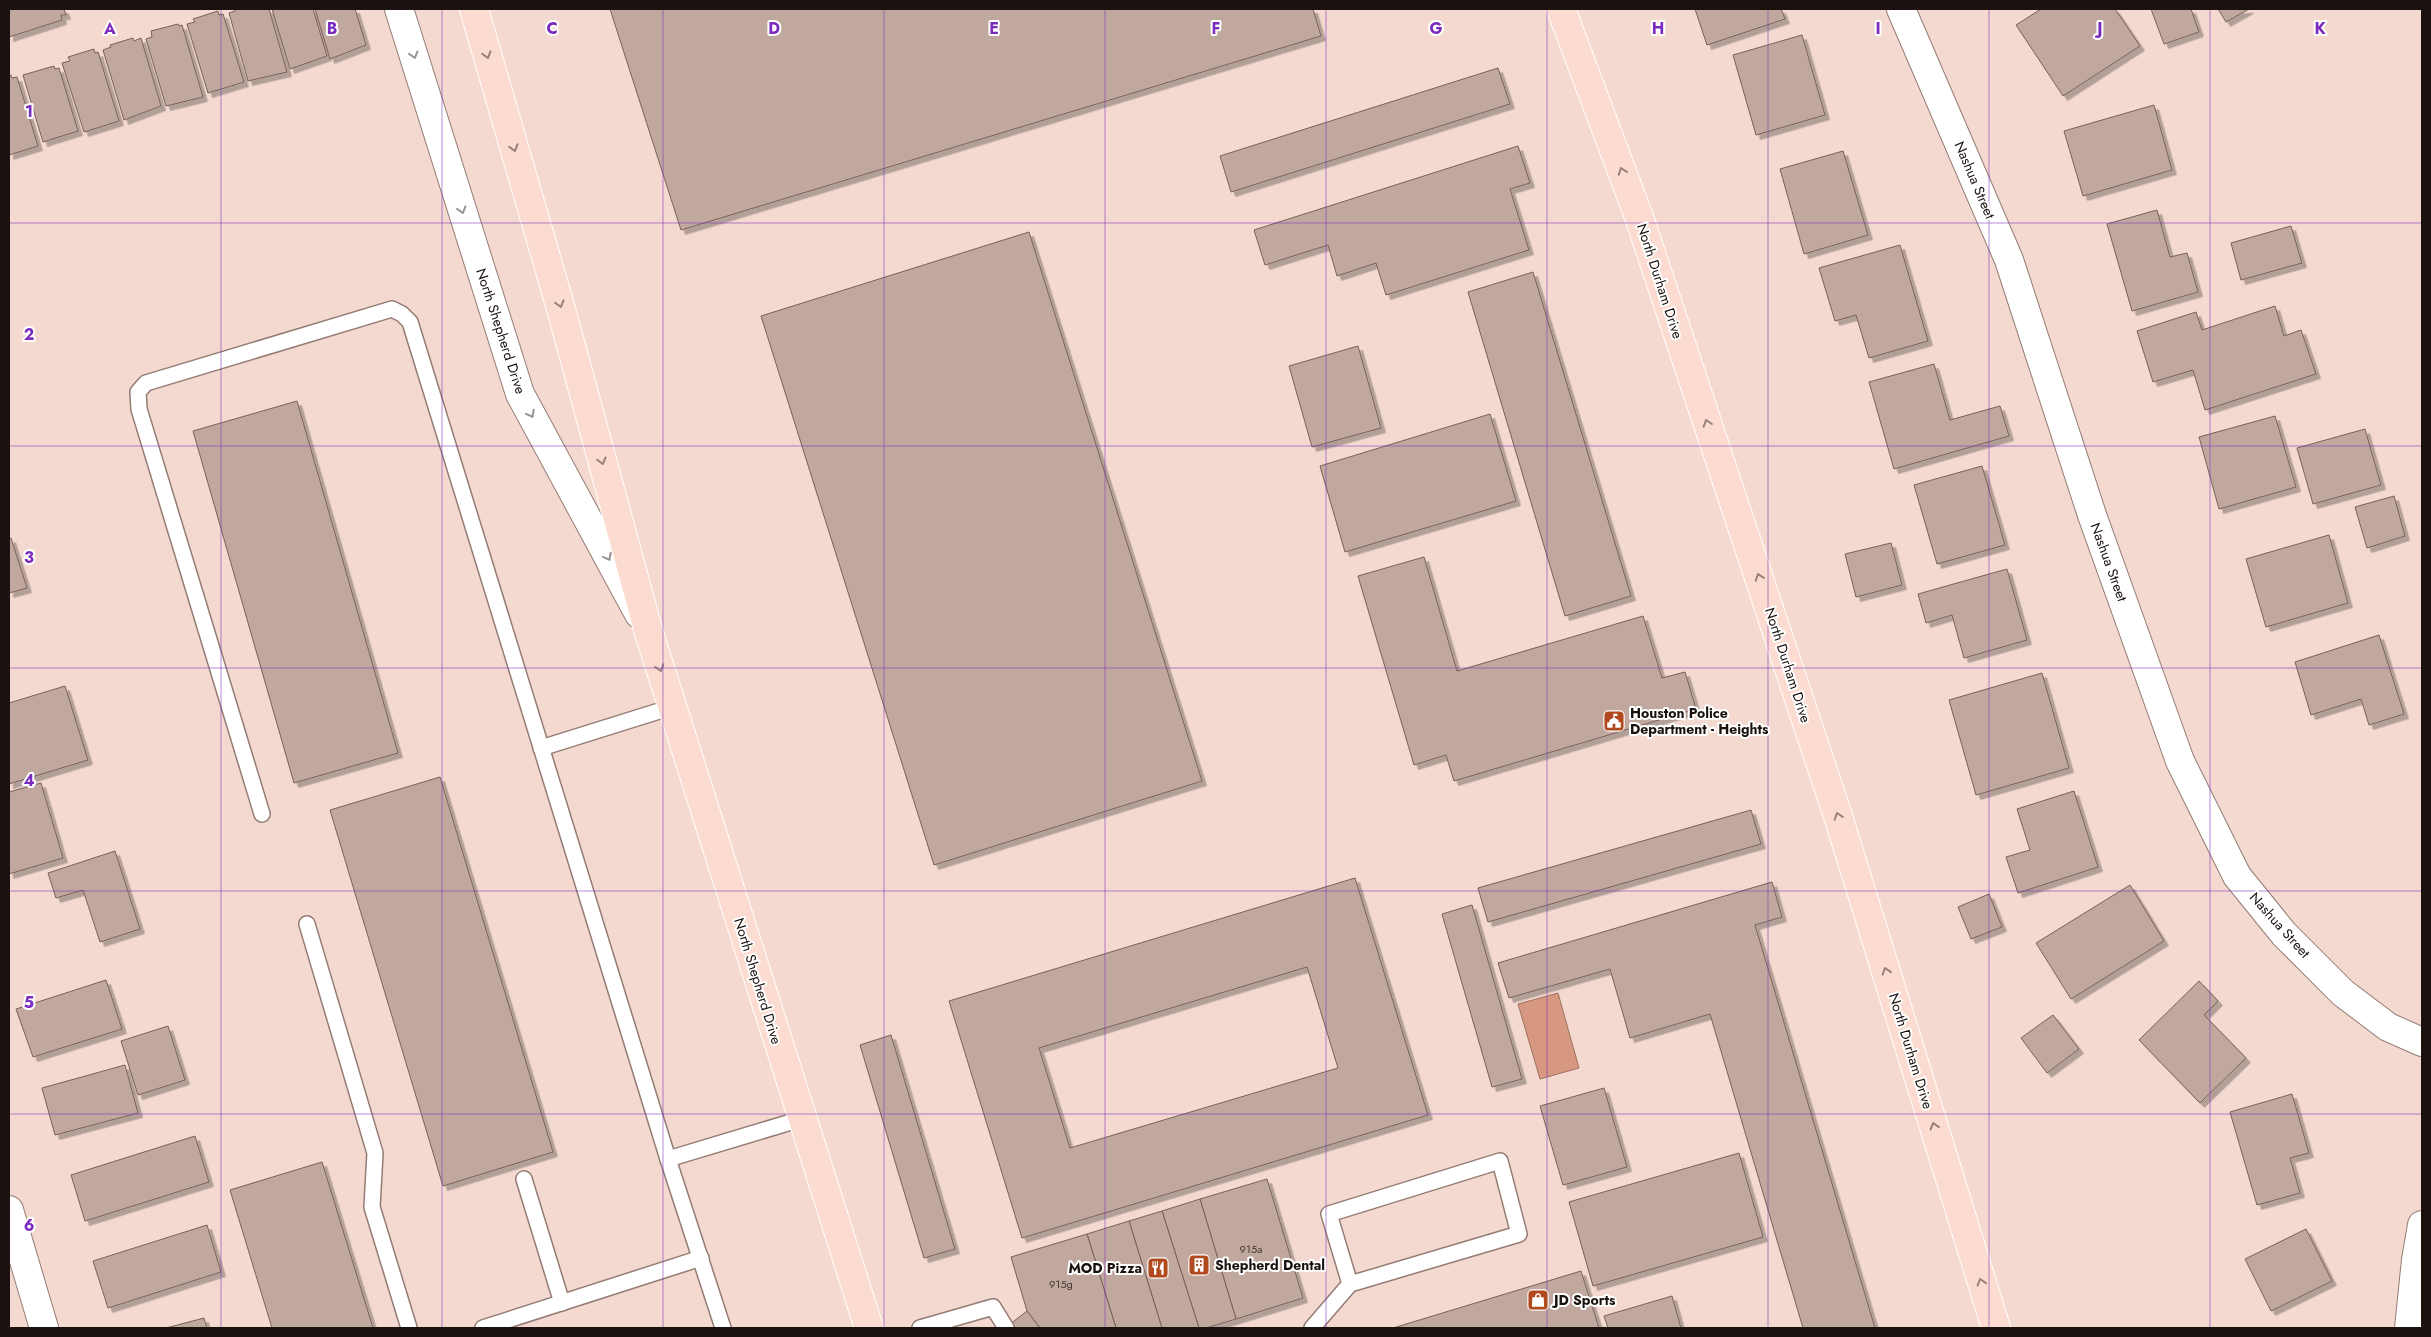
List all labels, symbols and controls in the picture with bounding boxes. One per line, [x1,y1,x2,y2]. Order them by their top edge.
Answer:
text: A [103,17,116,40]
text: B [327,17,337,40]
text: C [546,17,558,40]
text: D [768,17,780,40]
text: E [989,17,999,40]
text: F [1212,17,1220,40]
text: G [1429,17,1443,40]
text: H [1652,17,1664,40]
text: I [1875,17,1881,40]
text: J [2094,17,2103,40]
text: K [2314,17,2326,40]
one-way arrow [408,51,418,59]
one-way arrow [481,51,492,59]
text: 1 [25,100,33,123]
street label: Nashua Street [1950,138,2001,222]
one-way arrow [509,144,519,152]
one-way arrow [1618,167,1628,176]
one-way arrow [457,206,467,214]
street label: North Durham Drive [1632,221,1688,341]
street label: North Shepherd Drive [471,266,531,396]
one-way arrow [554,300,564,308]
text: 2 [24,323,34,346]
one-way arrow [524,409,534,418]
one-way arrow [1703,419,1713,427]
one-way arrow [597,456,607,464]
street label: Nashua Street [2086,520,2133,605]
text: 3 [24,546,34,569]
one-way arrow [602,552,612,561]
one-way arrow [1754,573,1764,582]
street label: North Durham Drive [1760,605,1816,725]
one-way arrow [654,663,664,672]
place label: Houston Police Department - Heights [1630,703,1769,739]
public building icon: Houston Police Department - Heights [1602,709,1626,733]
text: 4 [23,769,35,792]
one-way arrow [1833,812,1843,820]
street label: Nashua Street [2245,888,2315,963]
street label: North Shepherd Drive [729,915,787,1047]
one-way arrow [1881,967,1891,976]
text: 5 [24,991,34,1014]
street label: North Durham Drive [1884,991,1938,1111]
one-way arrow [1929,1123,1939,1131]
text: 6 [24,1214,34,1237]
house number: 915a [1240,1241,1262,1257]
building icon: Shepherd Dental [1187,1253,1211,1277]
place label: Shepherd Dental [1215,1255,1325,1275]
restaurant icon: MOD Pizza [1146,1256,1170,1280]
place label: MOD Pizza [1068,1258,1142,1278]
house number: 915g [1049,1276,1073,1292]
one-way arrow [1977,1278,1987,1286]
shop icon: JD Sports [1526,1288,1550,1312]
place label: JD Sports [1551,1290,1616,1310]

